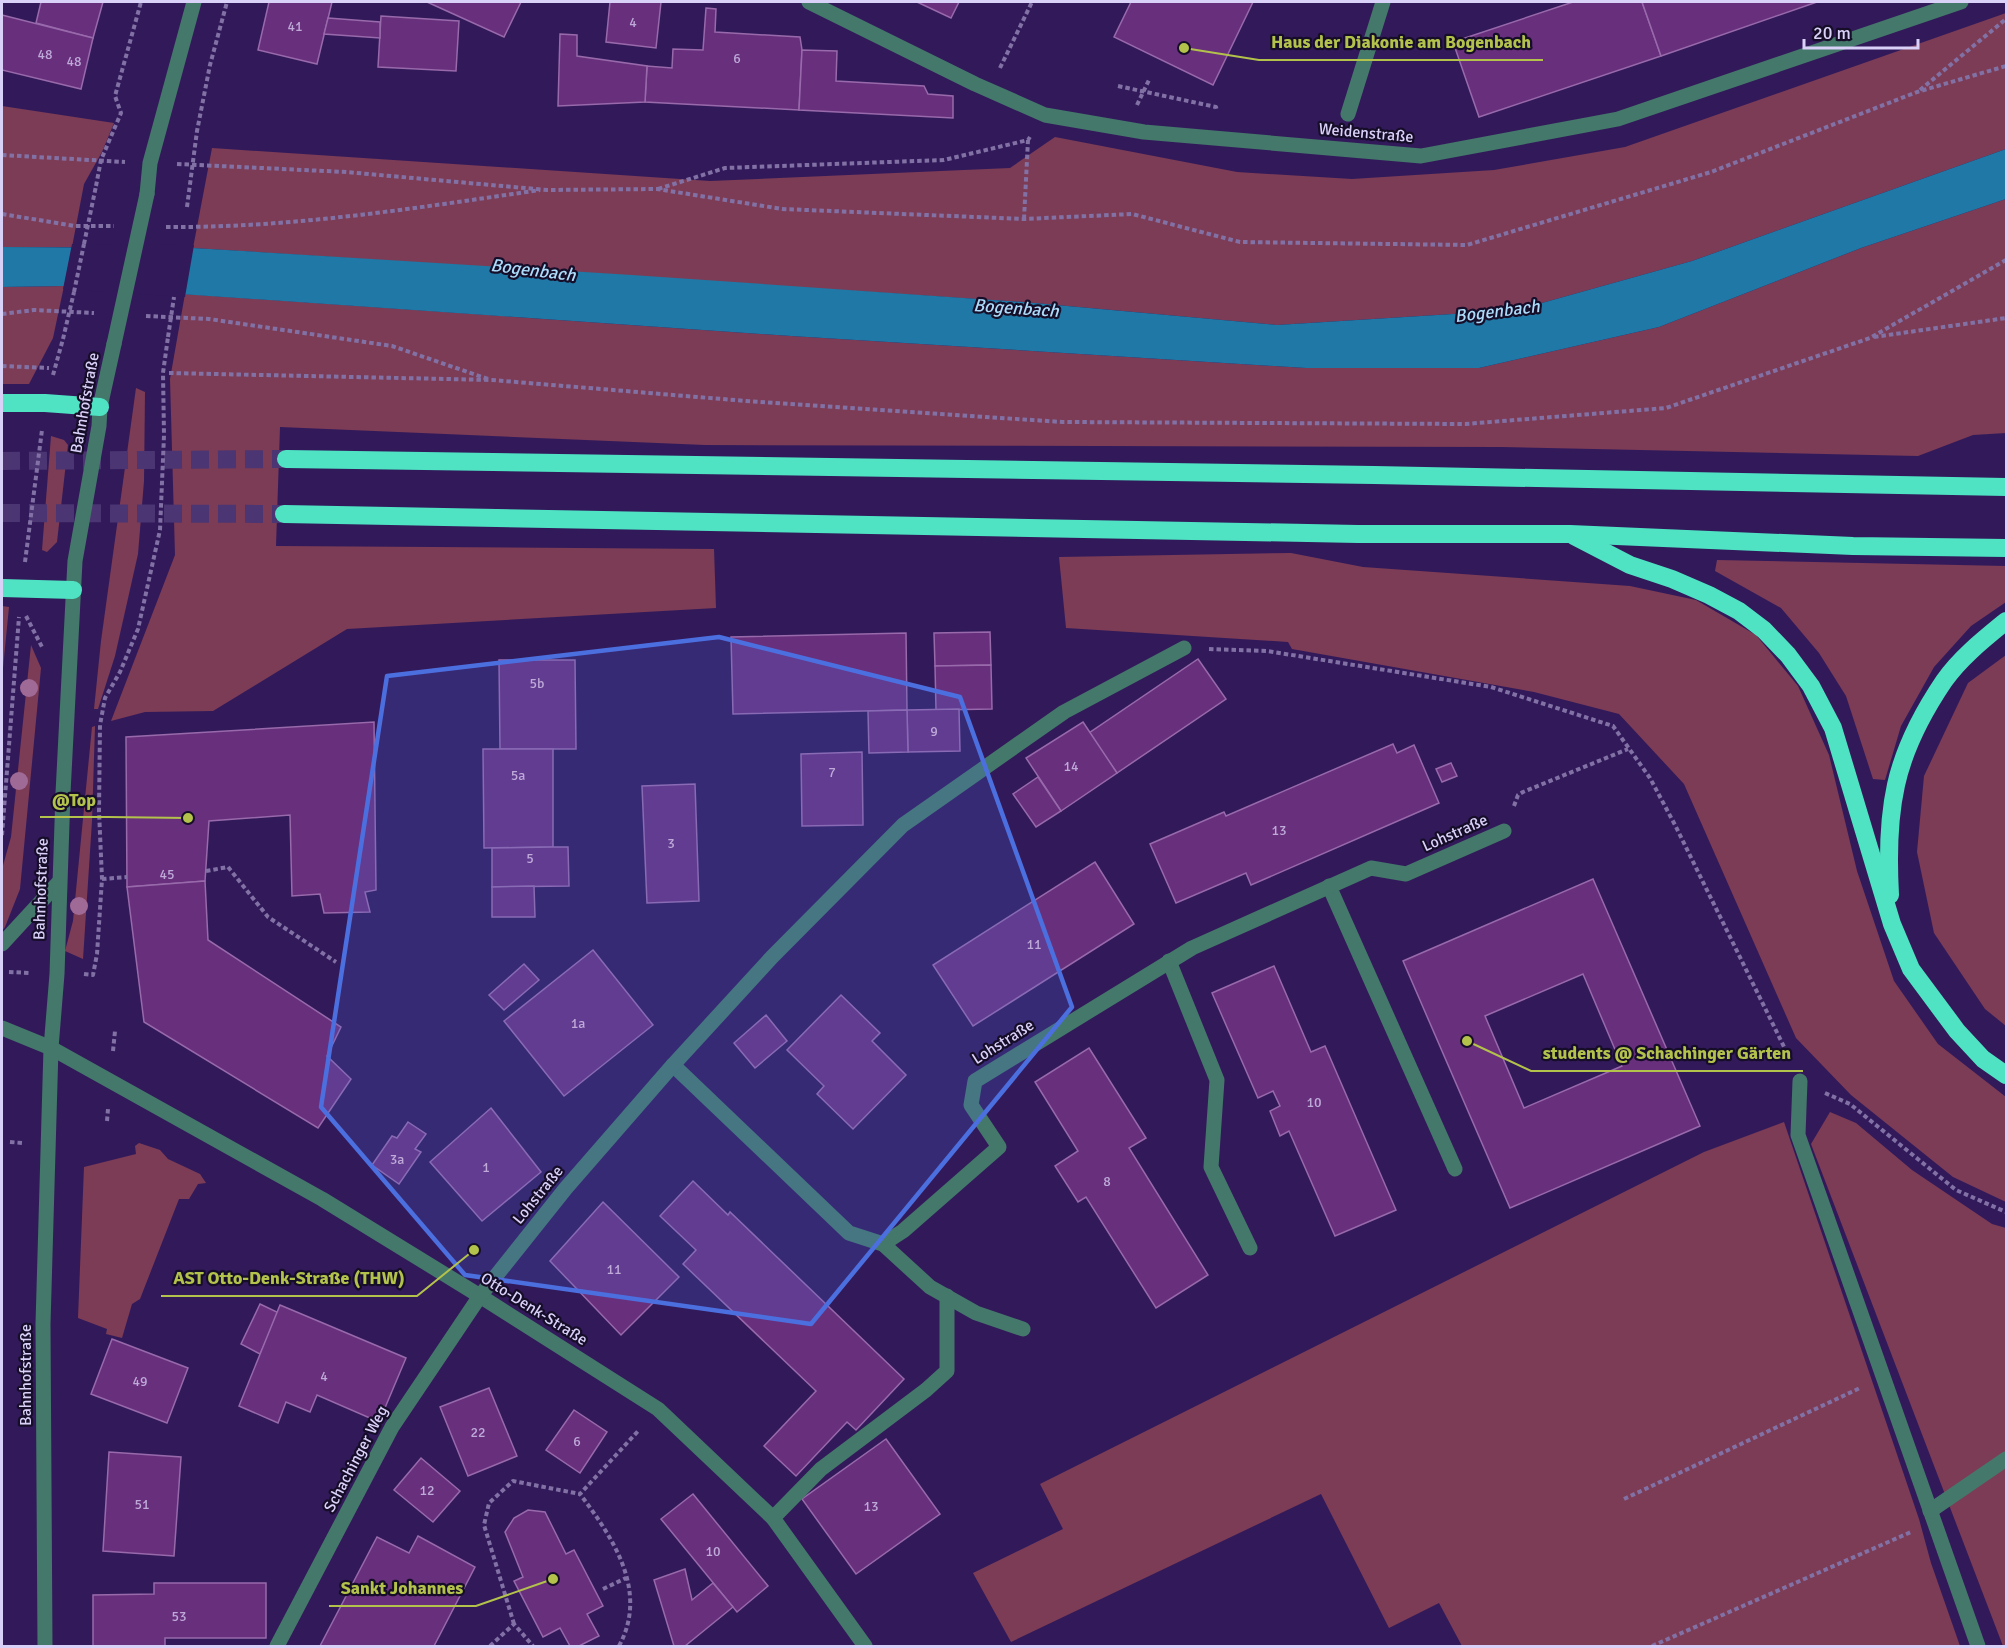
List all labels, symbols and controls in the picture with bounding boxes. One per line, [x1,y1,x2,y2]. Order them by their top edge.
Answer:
scale bar [1804,12,1918,50]
house number: 4 [629,14,637,31]
house number: 41 [287,18,303,35]
text: 20 m [1813,22,1851,44]
callout: Haus der Diakonie am Bogenbach [1259,24,1543,60]
text: Haus der Diakonie am Bogenbach [1271,31,1531,53]
house number: 48 [37,46,53,63]
house number: 6 [733,50,741,67]
house number: 48 [66,53,82,70]
street label: Weidenstraße [1318,119,1414,147]
water label: Bogenbach [489,254,578,286]
water label: Bogenbach [973,294,1061,322]
water label: Bogenbach [1453,295,1542,327]
street label: Bahnhofstraße [66,351,104,455]
house number: 5b [530,675,544,692]
house number: 9 [930,723,938,740]
house number: 14 [1063,758,1079,775]
house number: 7 [828,764,836,781]
house number: 5a [511,767,525,784]
callout: @Top [40,781,108,817]
text: @Top [52,789,96,811]
street label: Lohstraße [1419,810,1491,856]
house number: 13 [1271,822,1287,839]
house number: 3 [667,835,675,852]
street label: Bahnhofstraße [29,838,53,940]
house number: 5 [526,850,534,867]
house number: 45 [159,866,175,883]
house number: 11 [1026,936,1042,953]
house number: 1a [571,1015,585,1032]
street label: Lohstraße [968,1015,1038,1069]
callout: students @ Schachinger Gärten [1531,1035,1803,1071]
text: students @ Schachinger Gärten [1543,1042,1791,1064]
house number: 10 [1306,1094,1322,1111]
house number: 3a [390,1151,404,1168]
house number: 1 [482,1159,490,1176]
street label: Lohstraße [508,1162,568,1228]
house number: 8 [1103,1173,1111,1190]
callout: AST Otto-Denk-Straße (THW) [161,1260,417,1296]
house number: 11 [606,1261,622,1278]
text: AST Otto-Denk-Straße (THW) [173,1267,405,1289]
street label: Otto-Denk-Straße [477,1268,591,1350]
street label: Bahnhofstraße [16,1324,36,1426]
house number: 4 [320,1368,328,1385]
house number: 49 [132,1373,148,1390]
street label: Schachinger Weg [320,1402,392,1516]
house number: 22 [470,1424,486,1441]
house number: 6 [573,1433,581,1450]
house number: 12 [419,1482,435,1499]
house number: 51 [134,1496,150,1513]
house number: 13 [863,1498,879,1515]
house number: 10 [705,1543,721,1560]
callout: Sankt Johannes [329,1570,476,1606]
text: Sankt Johannes [341,1577,463,1599]
house number: 53 [171,1608,187,1625]

